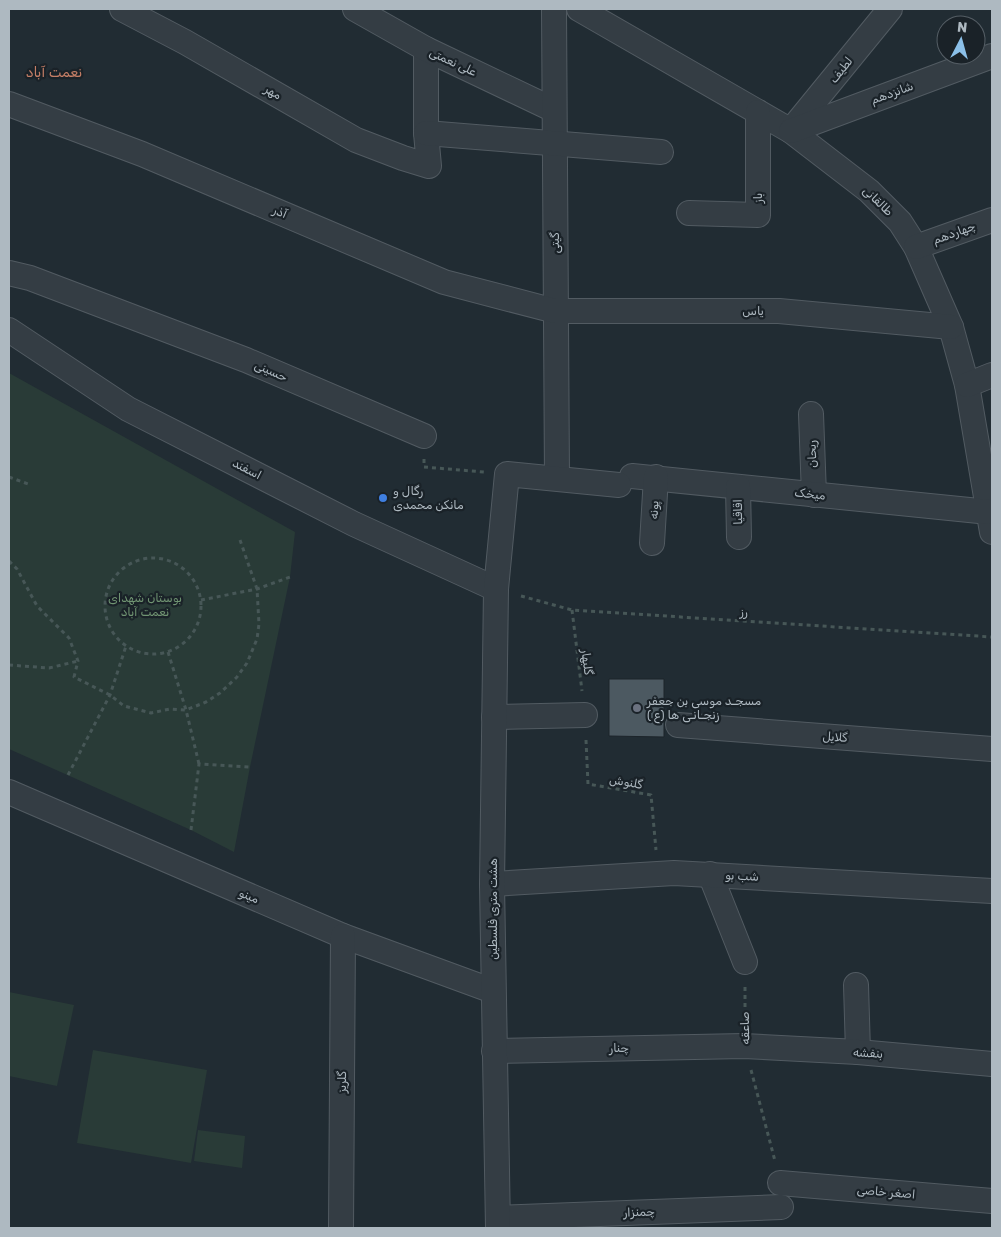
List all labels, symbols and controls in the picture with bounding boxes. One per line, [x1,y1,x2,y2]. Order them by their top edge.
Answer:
north arrow [936,15,986,65]
text: N [956,19,968,37]
street label: علی نعمتی [427,45,479,80]
street label: لطیف [826,54,856,86]
district label: نعمت آباد [26,64,82,81]
street label: شانزدهم [869,79,916,108]
street label: مهر [261,81,284,103]
street label: طالقانی [859,183,896,219]
street label: باز [751,193,766,204]
street label: آذر [269,202,290,222]
street label: چهاردهم [931,219,978,248]
street label: گیتی [548,232,563,254]
street label: یاس [742,304,764,318]
street label: حسینی [252,358,290,385]
street label: ریحان [805,440,820,468]
street label: اسفند [230,456,264,482]
place label: رگال و مانکن محمدی [393,484,464,512]
street label: میخک [794,485,827,503]
marker: رگال و مانکن محمدی [377,492,389,504]
street label: اقاقیا [731,499,745,525]
street label: پونه [647,500,662,520]
park label: بوستان شهدای نعمت آباد [108,591,182,619]
street label: رز [739,605,748,620]
street label: گلبهار [577,647,596,677]
place label: مسجـد موسی بن جعفر ( ع) زنجـانـی ها [646,694,762,724]
marker: مسجـد موسی بن جعفر ( ع) زنجـانـی ها [631,702,643,714]
street label: گلایل [822,729,849,745]
street label: گلنوش [608,772,644,793]
street label: هشت متری فلسطین [486,858,501,960]
street label: شب بو [725,868,759,885]
street label: مینو [236,886,261,907]
street label: صاعقه [738,1011,752,1045]
street label: چنار [608,1041,629,1056]
street label: بنفشه [852,1045,884,1061]
street label: گلریز [335,1070,350,1094]
street label: اصغر خاصی [856,1182,916,1203]
street label: چمنزار [622,1204,655,1221]

